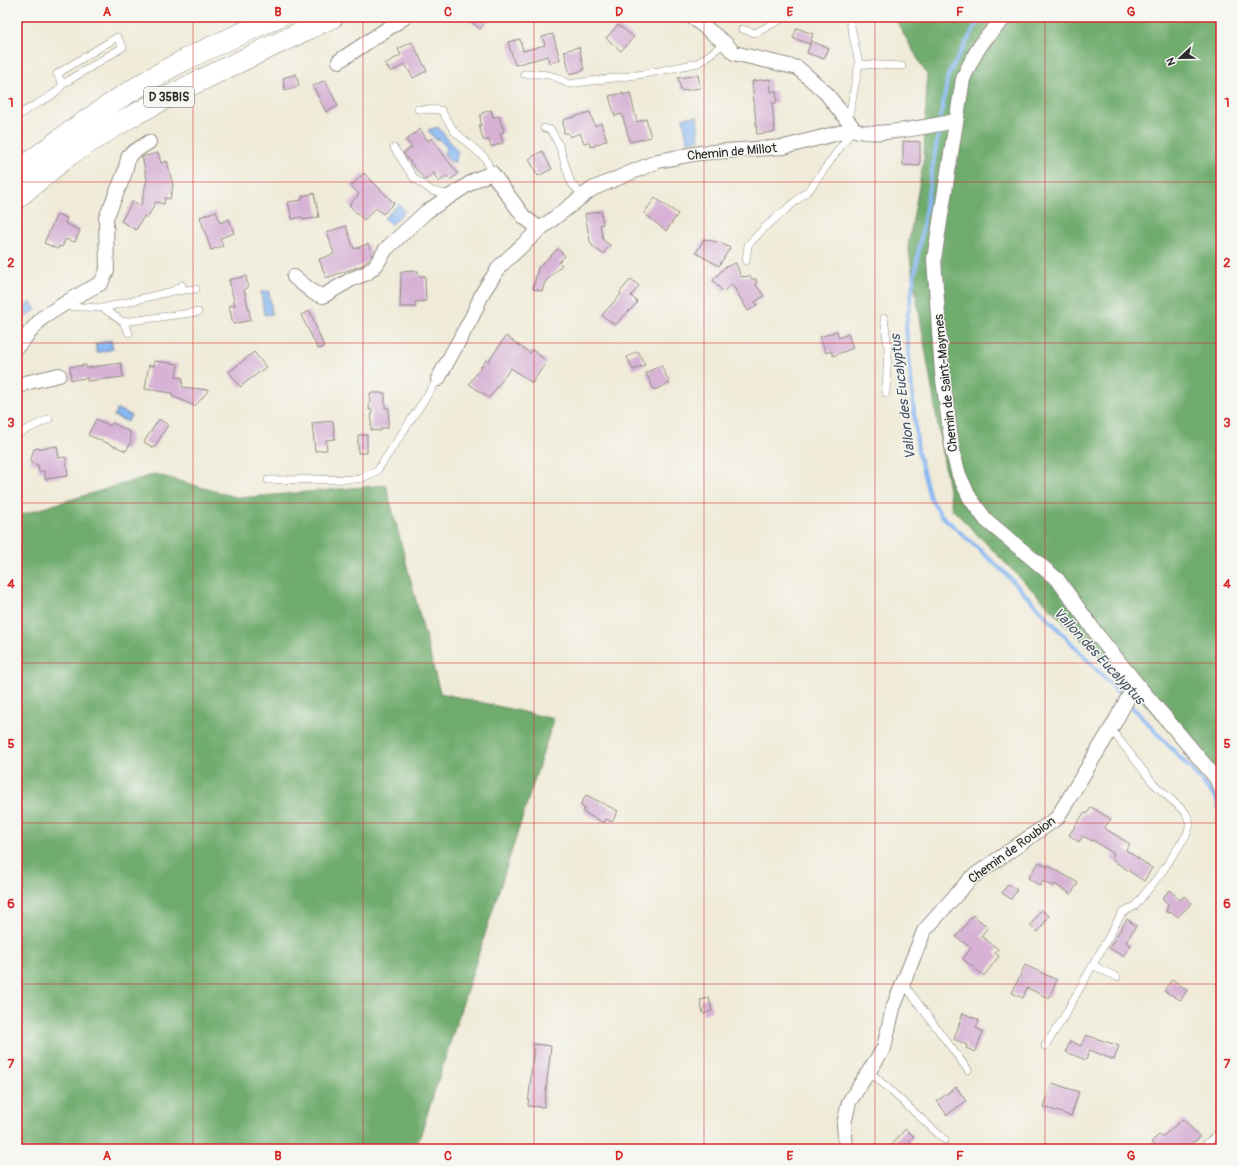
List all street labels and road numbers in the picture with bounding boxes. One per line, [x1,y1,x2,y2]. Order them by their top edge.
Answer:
road number: D 35BIS [144,87,194,107]
street label: Chemin de Millot [686,140,778,164]
street label: Chemin de Saint-Maymes [931,313,961,453]
street label: Chemin de Roubion [965,813,1059,887]

